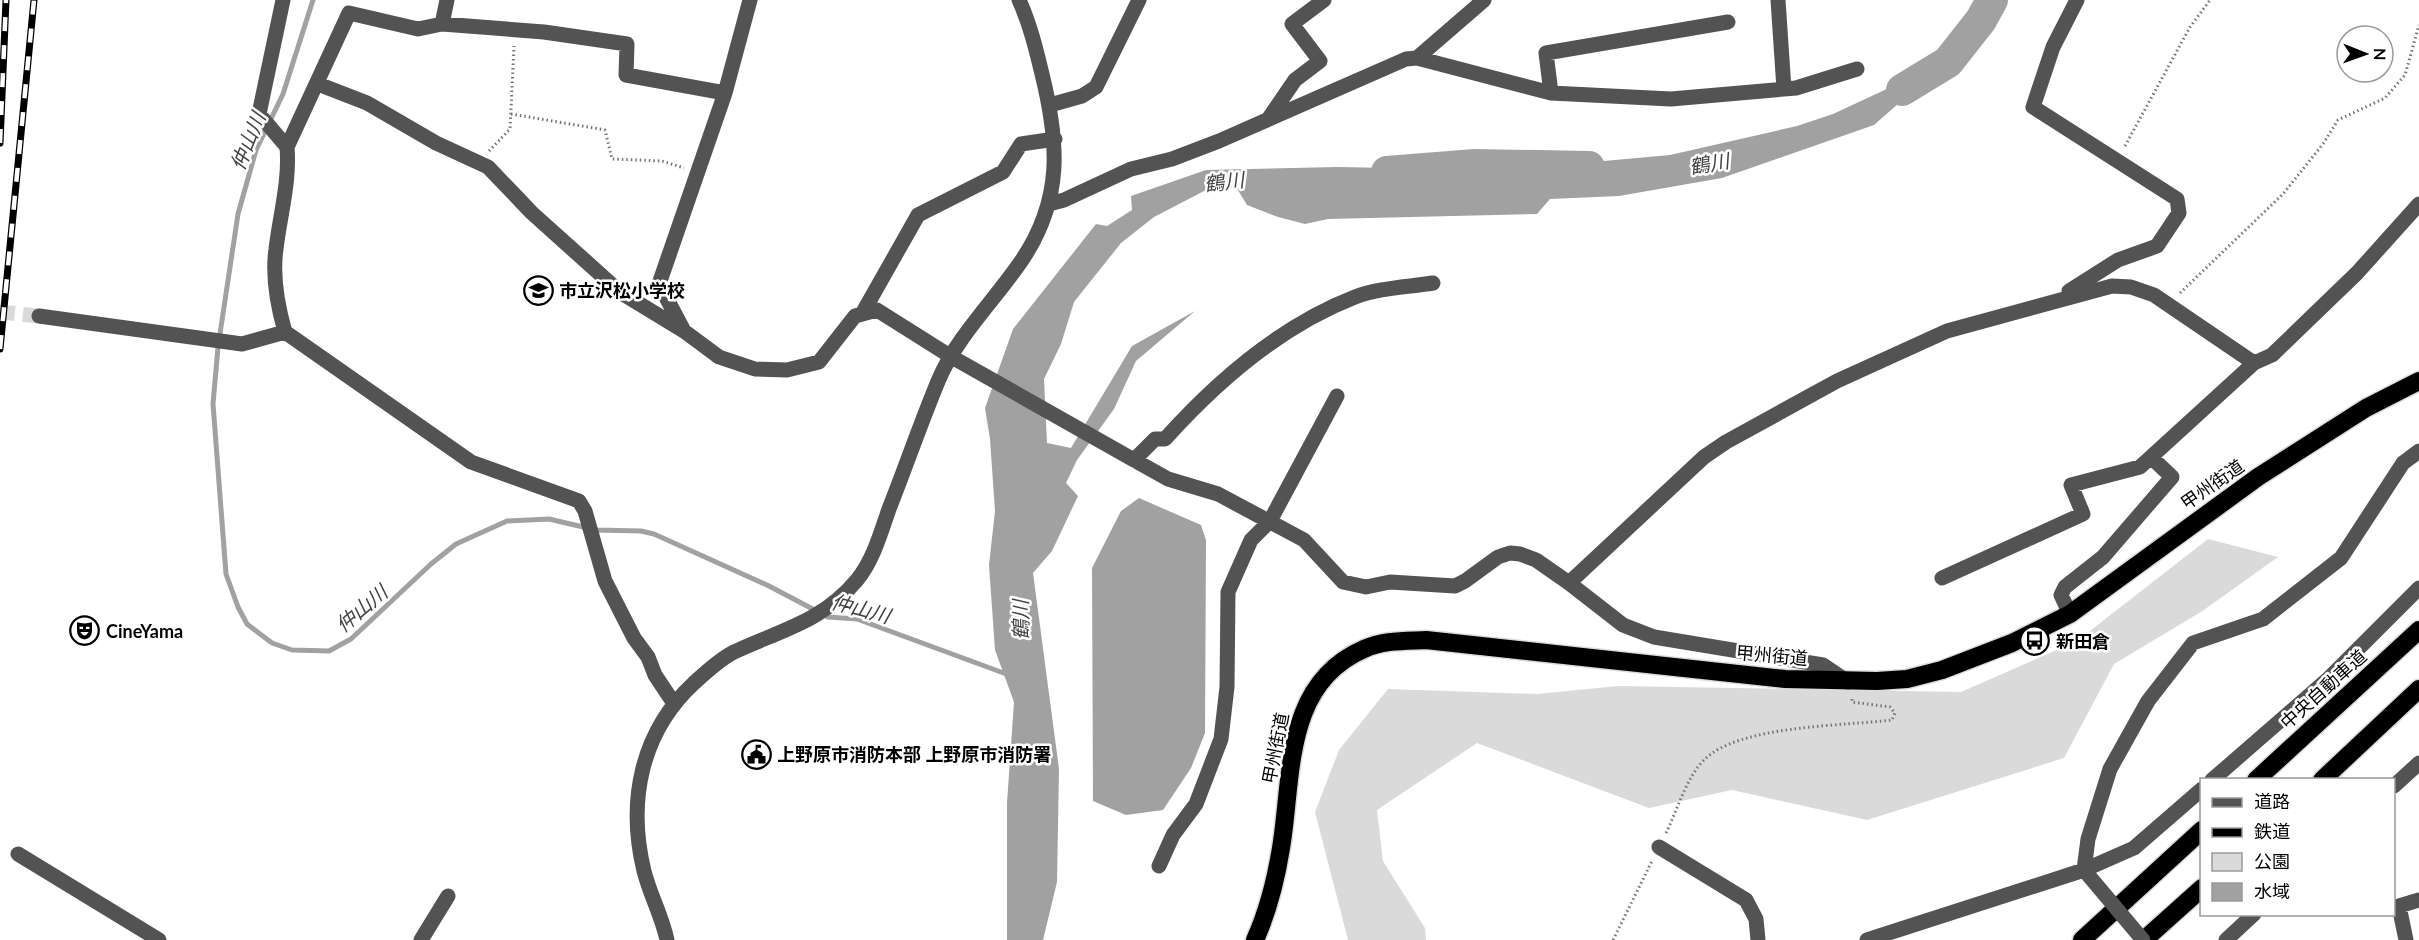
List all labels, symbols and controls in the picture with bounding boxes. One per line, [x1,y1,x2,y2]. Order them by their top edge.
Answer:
north arrow [2335,24,2395,84]
text: N [2371,48,2390,61]
water label: 仲山川 [225,107,270,173]
water label: 鶴川 [1687,147,1733,178]
water label: 鶴川 [1203,166,1247,195]
school or university icon: 市立沢松小学校 [522,274,554,306]
place label: 市立沢松小学校 [559,279,685,301]
street label: 甲州街道 [2176,454,2248,514]
water label: 仲山川 [330,578,393,636]
water label: 仲山川 [829,589,895,628]
water label: 鶴川 [1008,598,1032,640]
theatre icon: CineYama [69,615,101,647]
place label: CineYama [106,620,183,642]
bus stop icon: 新田倉 [2019,625,2051,657]
place label: 新田倉 [2056,630,2110,652]
street label: 甲州街道 [1735,641,1809,669]
street label: 中央自動車道 [2276,645,2370,733]
street label: 甲州街道 [1257,711,1293,785]
public building icon: 上野原市消防本部 上野原市消防署 [740,738,772,770]
place label: 上野原市消防本部 上野原市消防署 [777,743,1051,765]
legend [2200,778,2395,916]
text: 道路 [2254,790,2290,812]
text: 鉄道 [2254,820,2290,842]
text: 公園 [2254,850,2290,872]
text: 水域 [2254,880,2290,902]

